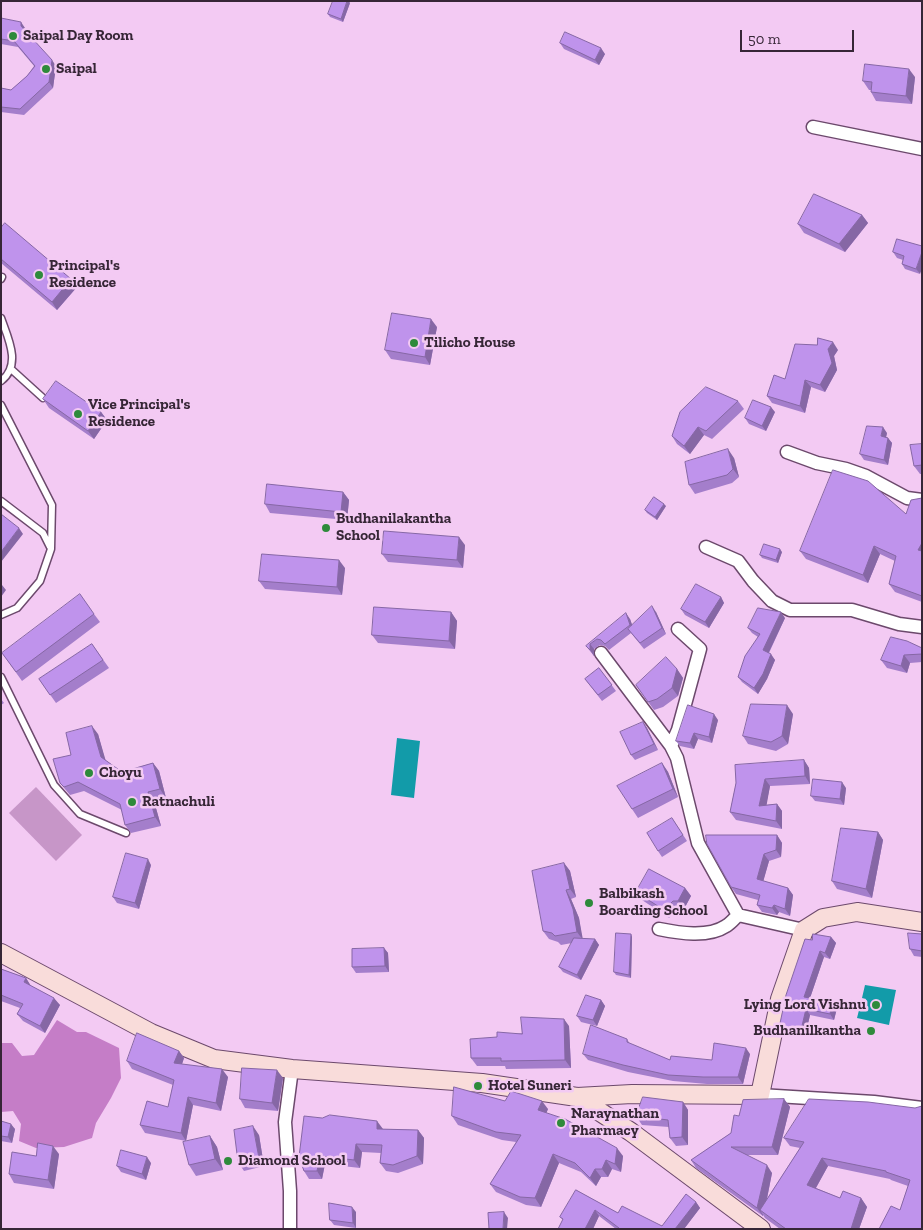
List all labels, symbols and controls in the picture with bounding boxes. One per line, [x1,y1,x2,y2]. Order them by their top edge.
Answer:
scale bar [743,20,857,52]
place label: Saipal Day Room [23,27,133,45]
marker: Saipal Day Room [7,30,19,42]
text: 50 m [748,30,781,48]
place label: Saipal [56,60,97,78]
marker: Saipal [40,63,52,75]
place label: Principal's Residence [49,257,120,292]
marker: Principal's Residence [33,269,45,281]
place label: Tilicho House [424,334,515,352]
marker: Tilicho House [408,337,420,349]
place label: Vice Principal's Residence [88,396,190,431]
marker: Vice Principal's Residence [72,408,84,420]
place label: Budhanilakantha School [336,510,451,545]
marker: Budhanilakantha School [320,522,332,534]
place label: Choyu [99,764,142,782]
marker: Choyu [83,767,95,779]
place label: Ratnachuli [142,793,215,811]
marker: Ratnachuli [126,796,138,808]
place label: Balbikash Boarding School [599,885,708,920]
marker: Balbikash Boarding School [583,897,595,909]
place label: Lying Lord Vishnu [744,996,866,1014]
marker: Lying Lord Vishnu [870,999,882,1011]
place label: Budhanilkantha [753,1022,861,1040]
marker: Budhanilkantha [865,1025,877,1037]
place label: Hotel Suneri [488,1077,572,1095]
marker: Hotel Suneri [472,1080,484,1092]
place label: Naraynathan Pharmacy [571,1105,659,1140]
marker: Naraynathan Pharmacy [555,1117,567,1129]
place label: Diamond School [238,1152,346,1170]
marker: Diamond School [222,1155,234,1167]

